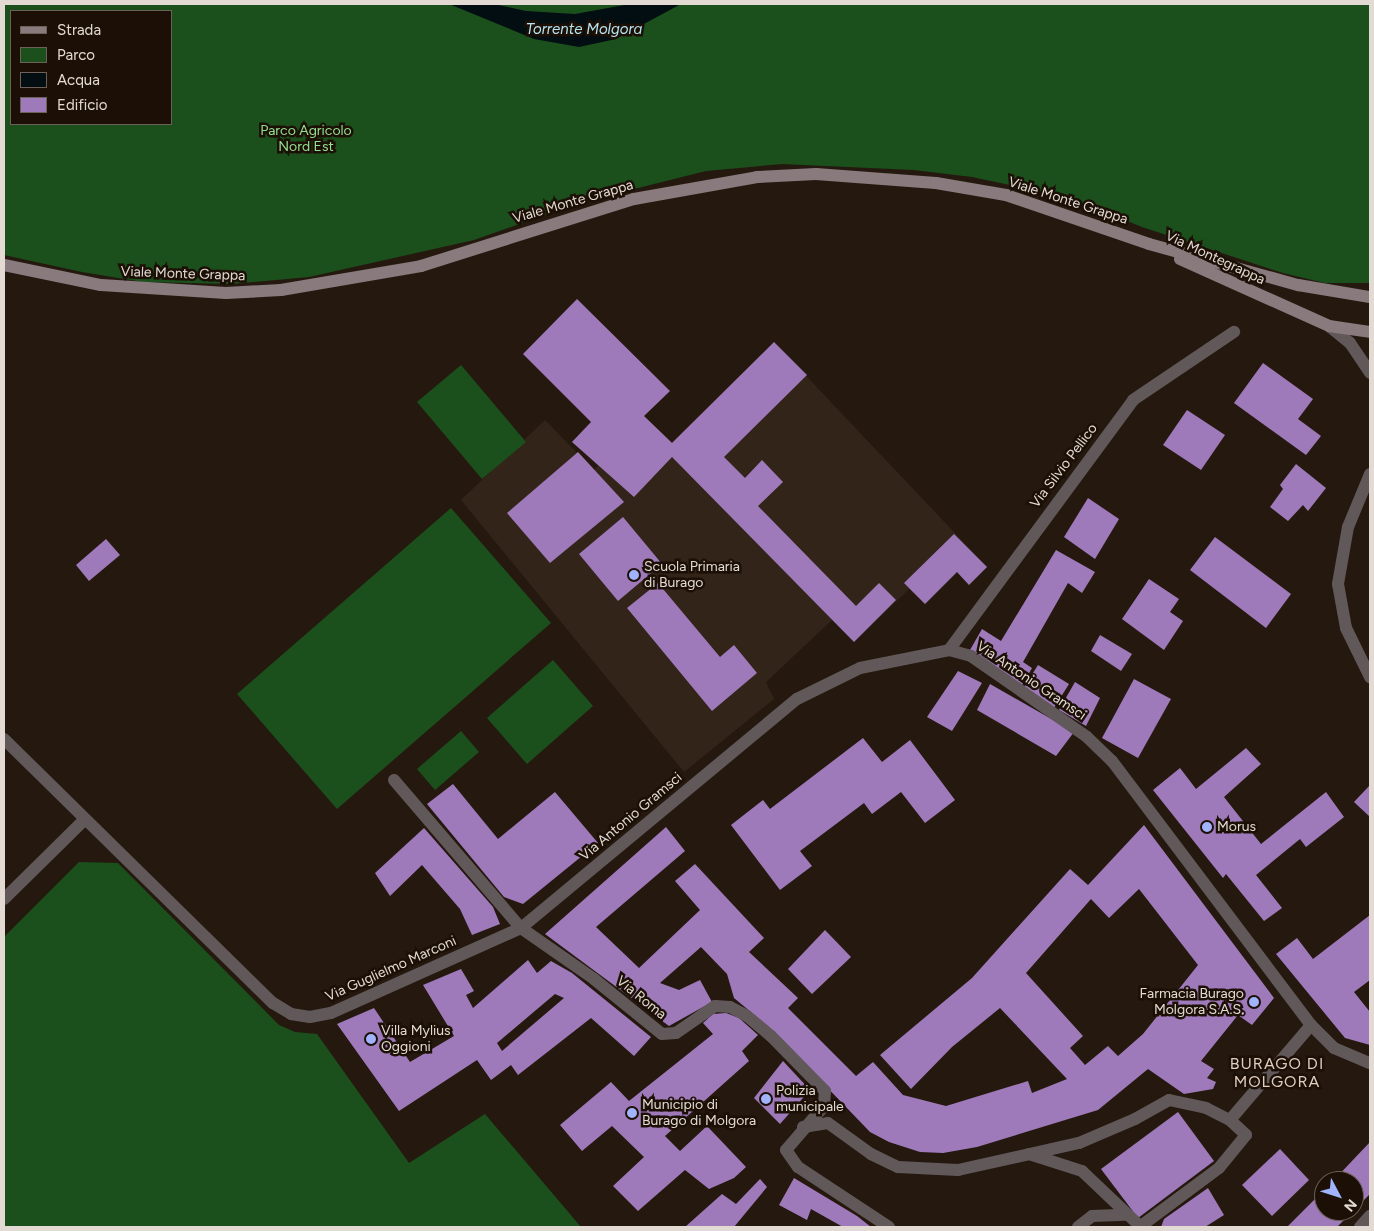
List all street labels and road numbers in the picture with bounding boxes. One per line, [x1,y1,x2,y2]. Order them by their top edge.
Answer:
street label: Viale Monte Grappa [1006,174,1130,228]
street label: Viale Monte Grappa [511,177,635,227]
street label: Via Montegrappa [1163,228,1267,288]
street label: Viale Monte Grappa [120,263,246,285]
street label: Via Silvio Pellico [1027,420,1101,512]
street label: Via Antonio Gramsci [973,638,1089,724]
street label: Via Antonio Gramsci [576,769,686,865]
street label: Via Guglielmo Marconi [323,933,459,1005]
street label: Via Roma [613,973,669,1023]

